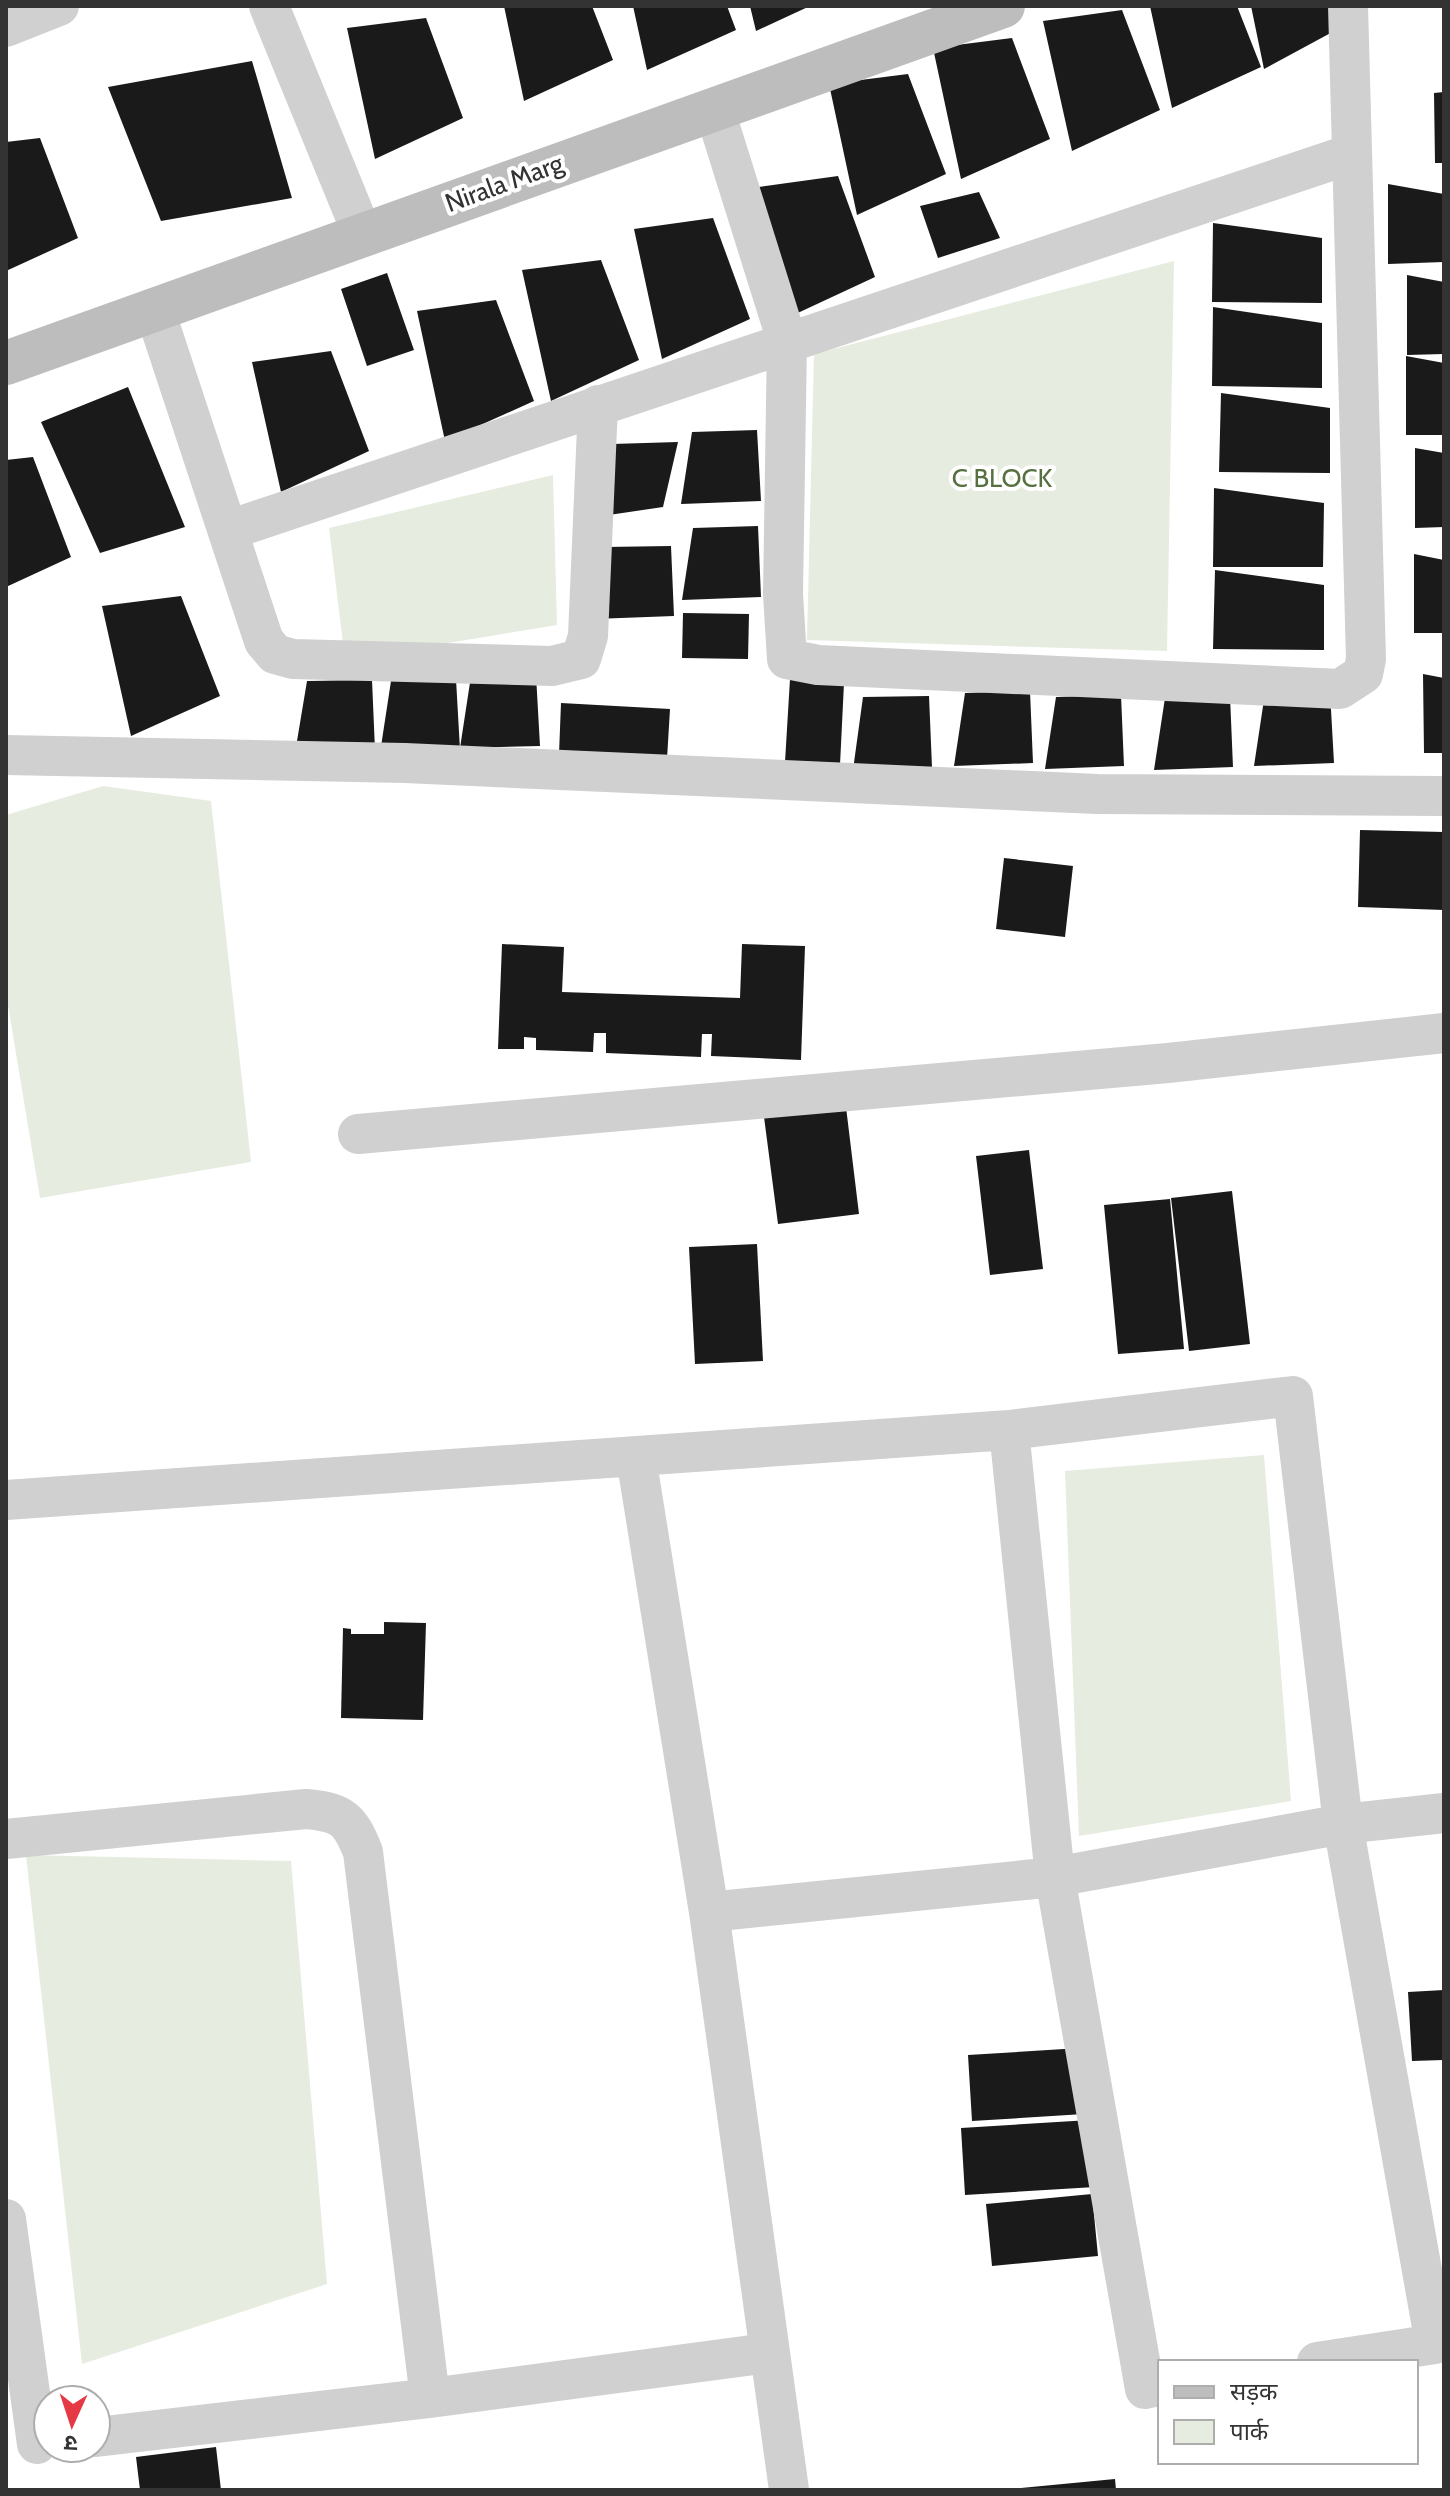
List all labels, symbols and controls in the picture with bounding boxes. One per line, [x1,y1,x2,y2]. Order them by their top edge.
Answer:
street label: Nirala Marg [441,147,568,219]
park label: C BLOCK [952,462,1053,494]
legend [1158,2360,1418,2464]
text: सड़क [1230,2377,1278,2406]
north arrow [32,2384,112,2464]
text: पार्क [1230,2417,1269,2446]
text: उ [63,2430,78,2457]

